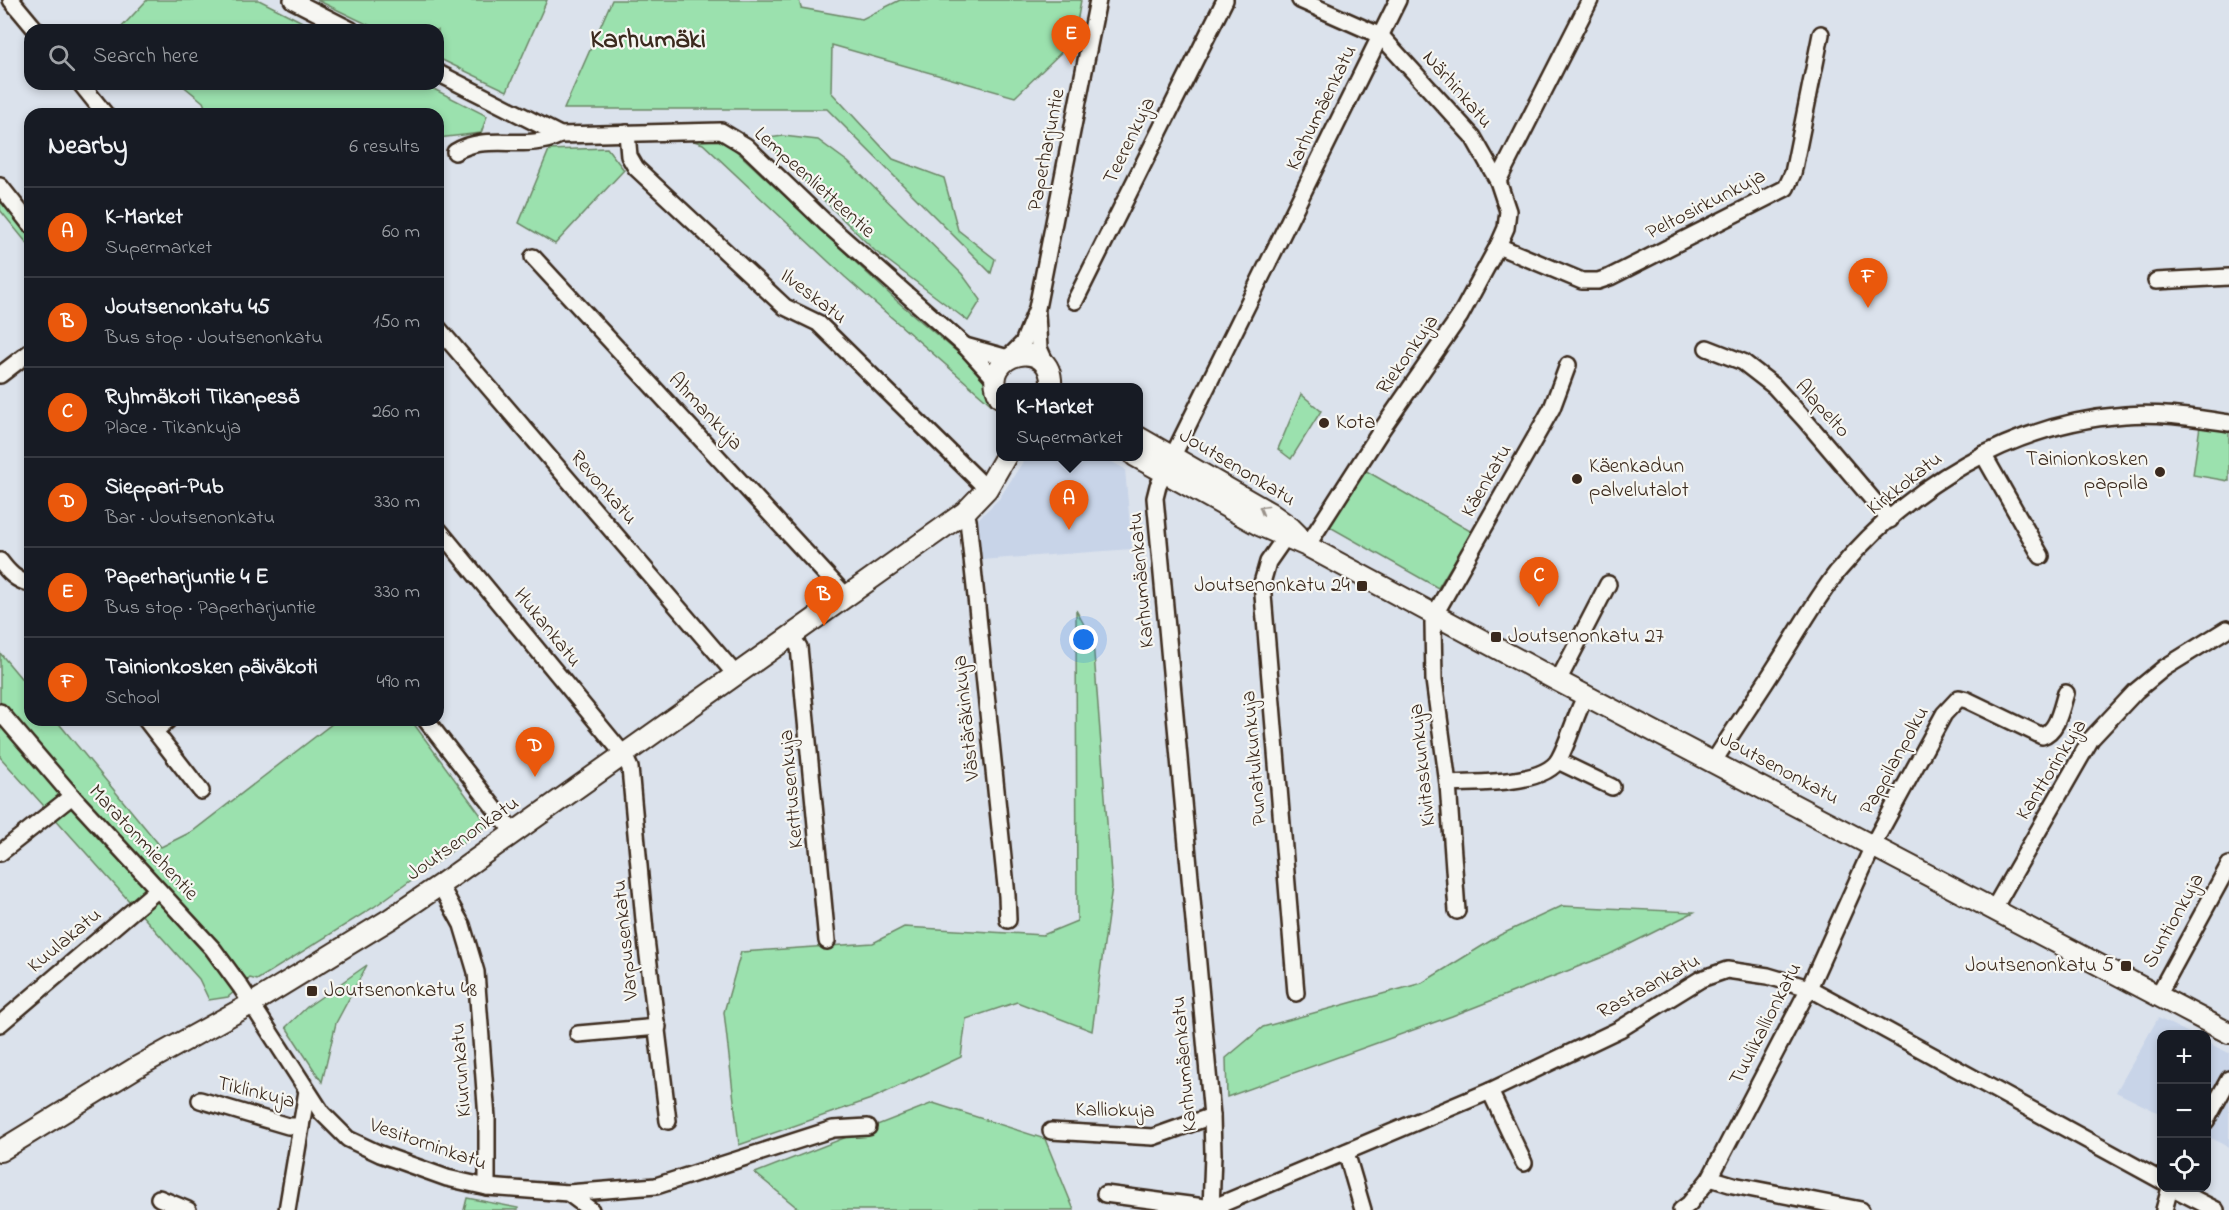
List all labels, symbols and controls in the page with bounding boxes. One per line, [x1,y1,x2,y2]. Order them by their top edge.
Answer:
pin: E [1052,16,1090,65]
district label: Karhumäki [590,21,706,60]
search box [24,24,444,90]
street label: Karhumäenkatu [1279,40,1365,176]
icon: search [45,41,78,74]
text: Search here [93,41,198,73]
street label: Närhinkatu [1415,44,1500,136]
street label: Paperharjuntie [1020,86,1074,214]
street label: Teerenkuja [1096,92,1164,190]
street label: Lempeenlietteentie [747,120,882,246]
text: Nearby [48,128,127,166]
text: 6 results [349,133,420,162]
street label: Peltosirkunkuja [1641,162,1771,248]
text: K-Market [105,202,183,234]
text: A [61,218,74,247]
text: 60 m [382,218,420,247]
text: Supermarket [105,234,212,263]
pin: F [1848,258,1888,308]
street label: Ilveskatu [773,262,853,332]
text: Joutsenonkatu 45 [105,292,270,324]
text: B [61,308,74,337]
text: 150 m [373,308,420,337]
street label: Riekonkuja [1369,309,1447,401]
text: Bus stop · Joutsenonkatu [105,324,323,353]
street label: Ahmankuja [661,366,749,458]
street label: Alapelto [1787,373,1857,445]
text: Ryhmäkoti Tikanpesä [105,382,299,414]
popup [996,383,1143,461]
text: K-Market [1016,392,1094,424]
text: C [62,398,73,427]
text: 260 m [372,398,420,427]
place label: Kota [1336,408,1376,438]
text: Place · Tikankuja [105,414,241,443]
marker: Kota [1317,416,1331,430]
street label: Joutsenonkatu [1173,421,1301,515]
text: Supermarket [1016,424,1123,453]
street label: Käenkatu [1454,439,1520,523]
street label: Revonkatu [562,444,644,532]
street label: Kirkkokatu [1861,445,1949,523]
place label: Tainionkosken pappila [2026,445,2148,499]
place label: Käenkadun palvelutalot [1589,452,1689,506]
marker: Tainionkosken pappila [2153,465,2167,479]
text: Sieppari-Pub [105,472,223,504]
marker: Käenkadun palvelutalot [1570,472,1584,486]
pin: A [1050,480,1088,530]
text: D [60,488,75,517]
text: 330 m [374,488,420,517]
text: Bar · Joutsenonkatu [105,504,275,533]
one-way arrow [1259,505,1269,516]
street label: Karhumäenkatu [1121,511,1163,649]
pin: C [1520,558,1558,607]
text: Paperharjuntie 4 E [105,562,268,594]
place label: Joutsenonkatu 24 [1194,571,1350,601]
pin: B [804,576,844,626]
text: E [61,578,74,607]
text: 330 m [374,578,420,607]
marker: Joutsenonkatu 24 [1355,579,1369,593]
street label: Hukankatu [506,582,588,674]
text: Bus stop · Paperharjuntie [105,594,316,623]
place label: Joutsenonkatu 27 [1508,622,1664,652]
your location [1069,625,1098,654]
marker: Joutsenonkatu 27 [1489,630,1503,644]
text: Tainionkosken päiväkoti [105,652,318,684]
street label: Västäräkinkuja [945,654,989,783]
text: F [61,668,74,697]
text: 490 m [377,668,420,697]
text: School [105,684,160,713]
street label: Punatulkunkuja [1234,689,1276,827]
street label: Pappilanpolku [1853,701,1937,821]
street label: Kivitaskunkuja [1402,702,1444,828]
street label: Kanttorinkuja [2009,714,2095,826]
street label: Joutsenonkatu [1714,725,1844,813]
pin: D [516,728,554,777]
street label: Kerttusenkuja [772,728,812,850]
street label: Maratonmiehentie [81,778,205,908]
street label: Joutsenonkatu [401,789,525,889]
street label: Suntionkuja [2136,868,2212,974]
street label: Varpusenkatu [605,878,647,1003]
street label: Kuulakatu [21,901,109,981]
street label: Rastaankatu [1592,946,1706,1028]
place label: Joutsenonkatu 5 [1965,951,2114,981]
street label: Tuulikallionkatu [1722,957,1810,1091]
marker: Joutsenonkatu 5 [2119,959,2133,973]
place label: Joutsenonkatu 48 [324,976,477,1006]
marker: Joutsenonkatu 48 [305,984,319,998]
street label: Karhumäenkatu [1164,995,1206,1133]
street label: Kiurunkatu [444,1022,480,1118]
map controls [2157,1030,2211,1192]
button: + [2157,1030,2211,1084]
street label: Tiklinkuja [214,1069,298,1117]
button: − [2157,1084,2211,1138]
street label: Kalliokuja [1075,1095,1155,1127]
street label: Vesitorninkatu [364,1111,491,1179]
button: locate [2157,1138,2211,1192]

